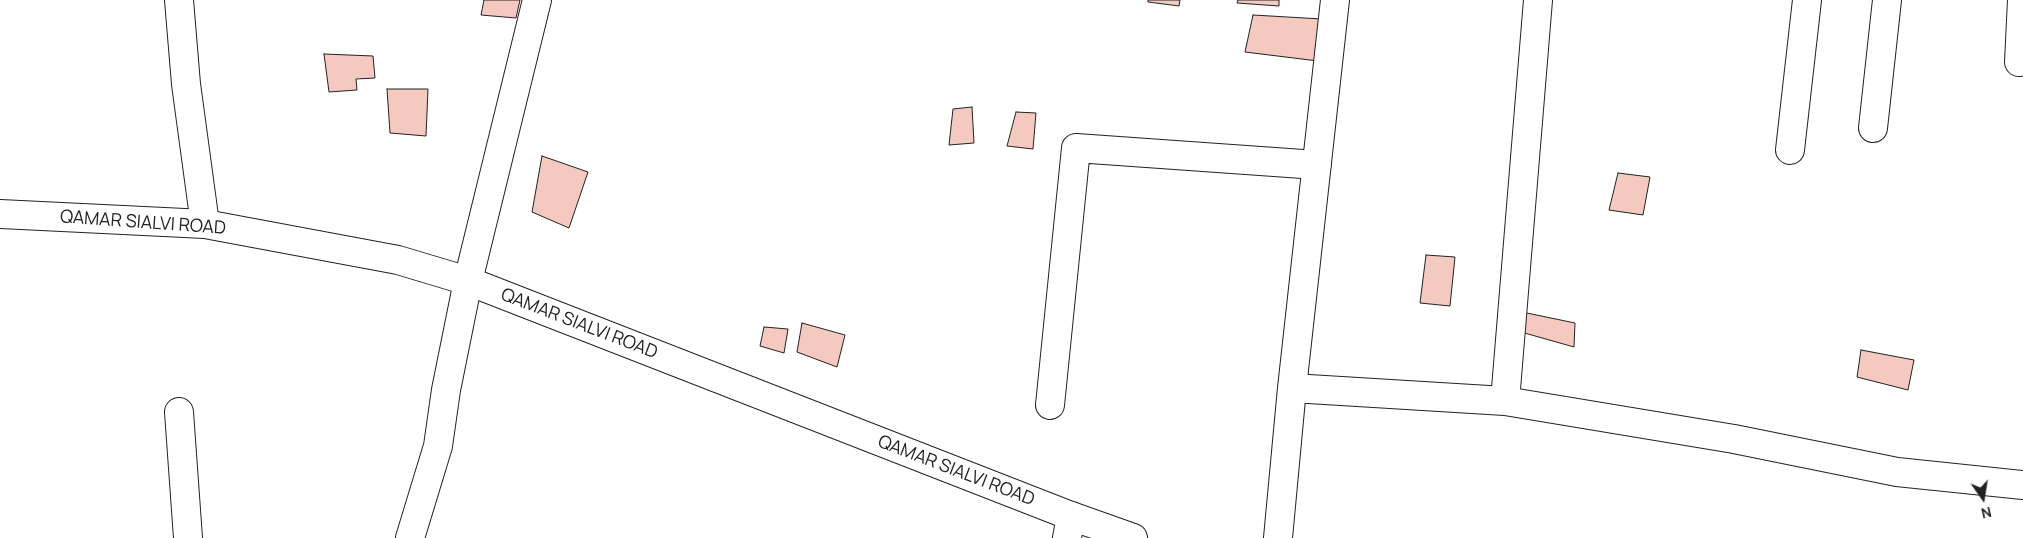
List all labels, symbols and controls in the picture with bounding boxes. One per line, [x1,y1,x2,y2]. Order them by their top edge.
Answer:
street label: QAMAR SIALVI ROAD [59,206,227,240]
street label: QAMAR SIALVI ROAD [498,284,660,364]
street label: QAMAR SIALVI ROAD [875,431,1037,511]
north arrow [1958,473,2008,523]
text: N [1979,503,1994,523]

